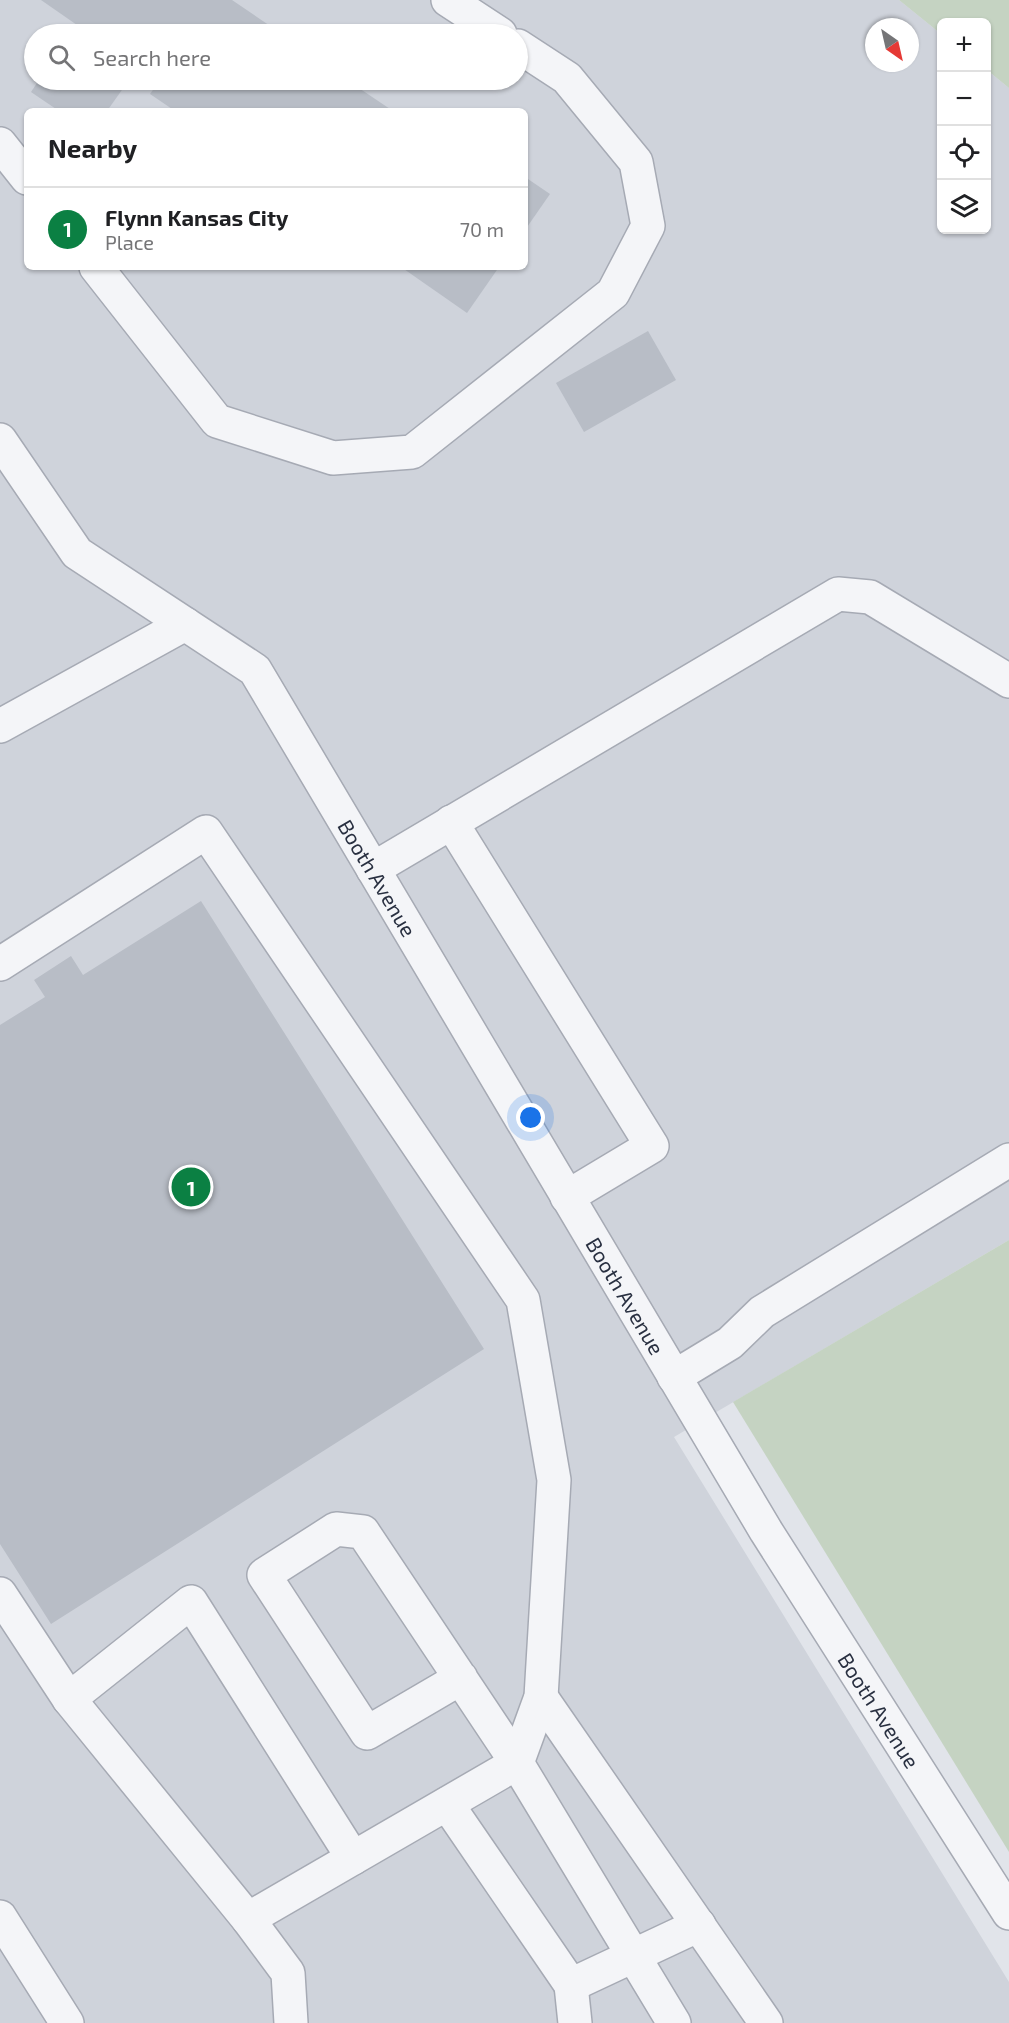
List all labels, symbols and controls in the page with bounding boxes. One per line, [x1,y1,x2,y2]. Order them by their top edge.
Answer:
north arrow [865,18,919,72]
map controls [937,18,991,234]
button: + [937,18,991,72]
search box [24,24,528,90]
icon: search [45,41,78,74]
text: Search here [93,44,211,70]
button: − [937,72,991,126]
button: locate [937,126,991,180]
text: Nearby [48,132,137,163]
button: layers [937,180,991,234]
text: Flynn Kansas City [105,204,288,230]
text: 1 [63,217,72,241]
text: 70 m [460,217,504,241]
text: Place [105,230,154,254]
street label: Booth Avenue [334,814,422,940]
your location [516,1103,545,1132]
pin: 1 [172,1164,210,1210]
street label: Booth Avenue [582,1232,671,1358]
street label: Booth Avenue [834,1648,926,1772]

